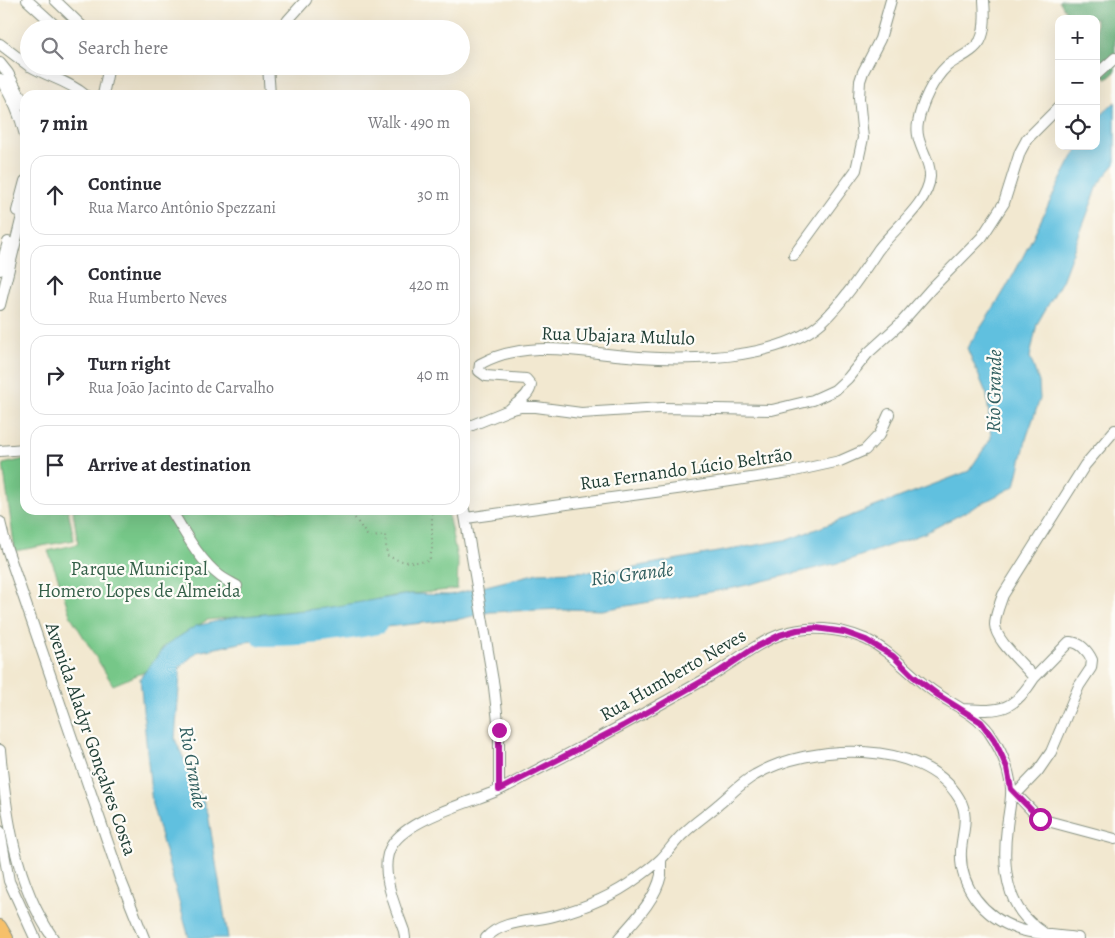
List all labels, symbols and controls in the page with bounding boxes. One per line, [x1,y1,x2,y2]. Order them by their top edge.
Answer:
map controls [1055,15,1100,150]
button: + [1055,15,1100,60]
search box [20,20,470,75]
icon: search [38,34,66,62]
text: Search here [78,35,168,61]
button: − [1055,60,1100,105]
button: locate [1055,105,1100,150]
text: 7 min [40,109,88,137]
text: Walk · 490 m [368,112,450,134]
text: Continue [88,171,162,197]
icon: ahead [41,181,69,209]
text: 30 m [417,184,449,206]
text: Rua Marco Antônio Spezzani [88,197,276,219]
text: Continue [88,261,162,287]
icon: ahead [41,271,69,299]
text: 420 m [409,274,449,296]
text: Rua Humberto Neves [88,287,227,309]
street label: Rua Ubajara Mululo [541,320,695,352]
water label: Rio Grande [980,349,1008,433]
text: Turn right [88,351,170,377]
icon: right [41,361,69,389]
text: 40 m [417,364,449,386]
text: Rua João Jacinto de Carvalho [88,377,274,399]
street label: Rua Fernando Lúcio Beltrão [578,441,794,497]
icon: arrive [41,451,69,479]
text: Arrive at destination [88,452,251,478]
park label: Parque Municipal Homero Lopes de Almeida [37,556,241,604]
water label: Rio Grande [589,556,675,592]
street label: Avenida Aladyr Gonçalves Costa [38,618,143,859]
street label: Rua Humberto Neves [595,622,751,728]
route end [488,719,511,742]
water label: Rio Grande [172,724,214,810]
route start [1029,808,1052,831]

